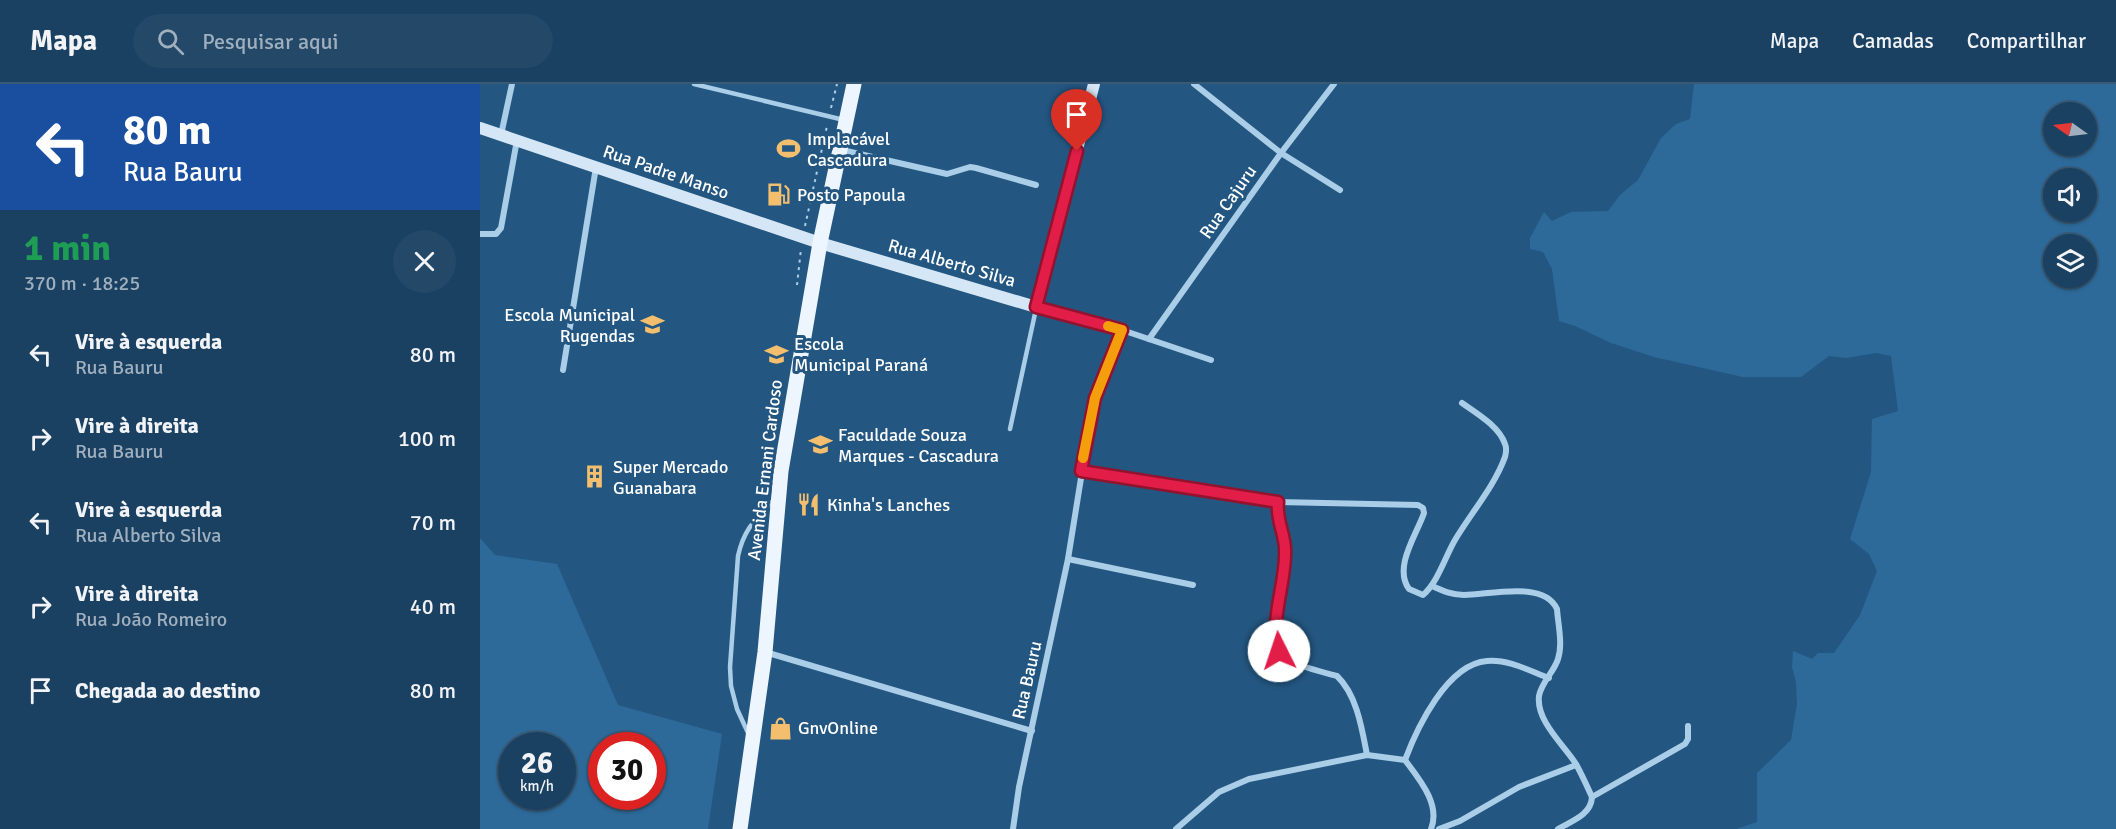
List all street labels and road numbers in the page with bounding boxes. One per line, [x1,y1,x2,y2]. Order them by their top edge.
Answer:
street label: Rua Padre Manso [600,140,732,204]
street label: Rua Cajuru [1195,161,1261,243]
street label: Rua Alberto Silva [886,234,1018,292]
street label: Avenida Ernani Cardoso [743,378,787,562]
street label: Rua Bauru [1007,639,1047,721]

